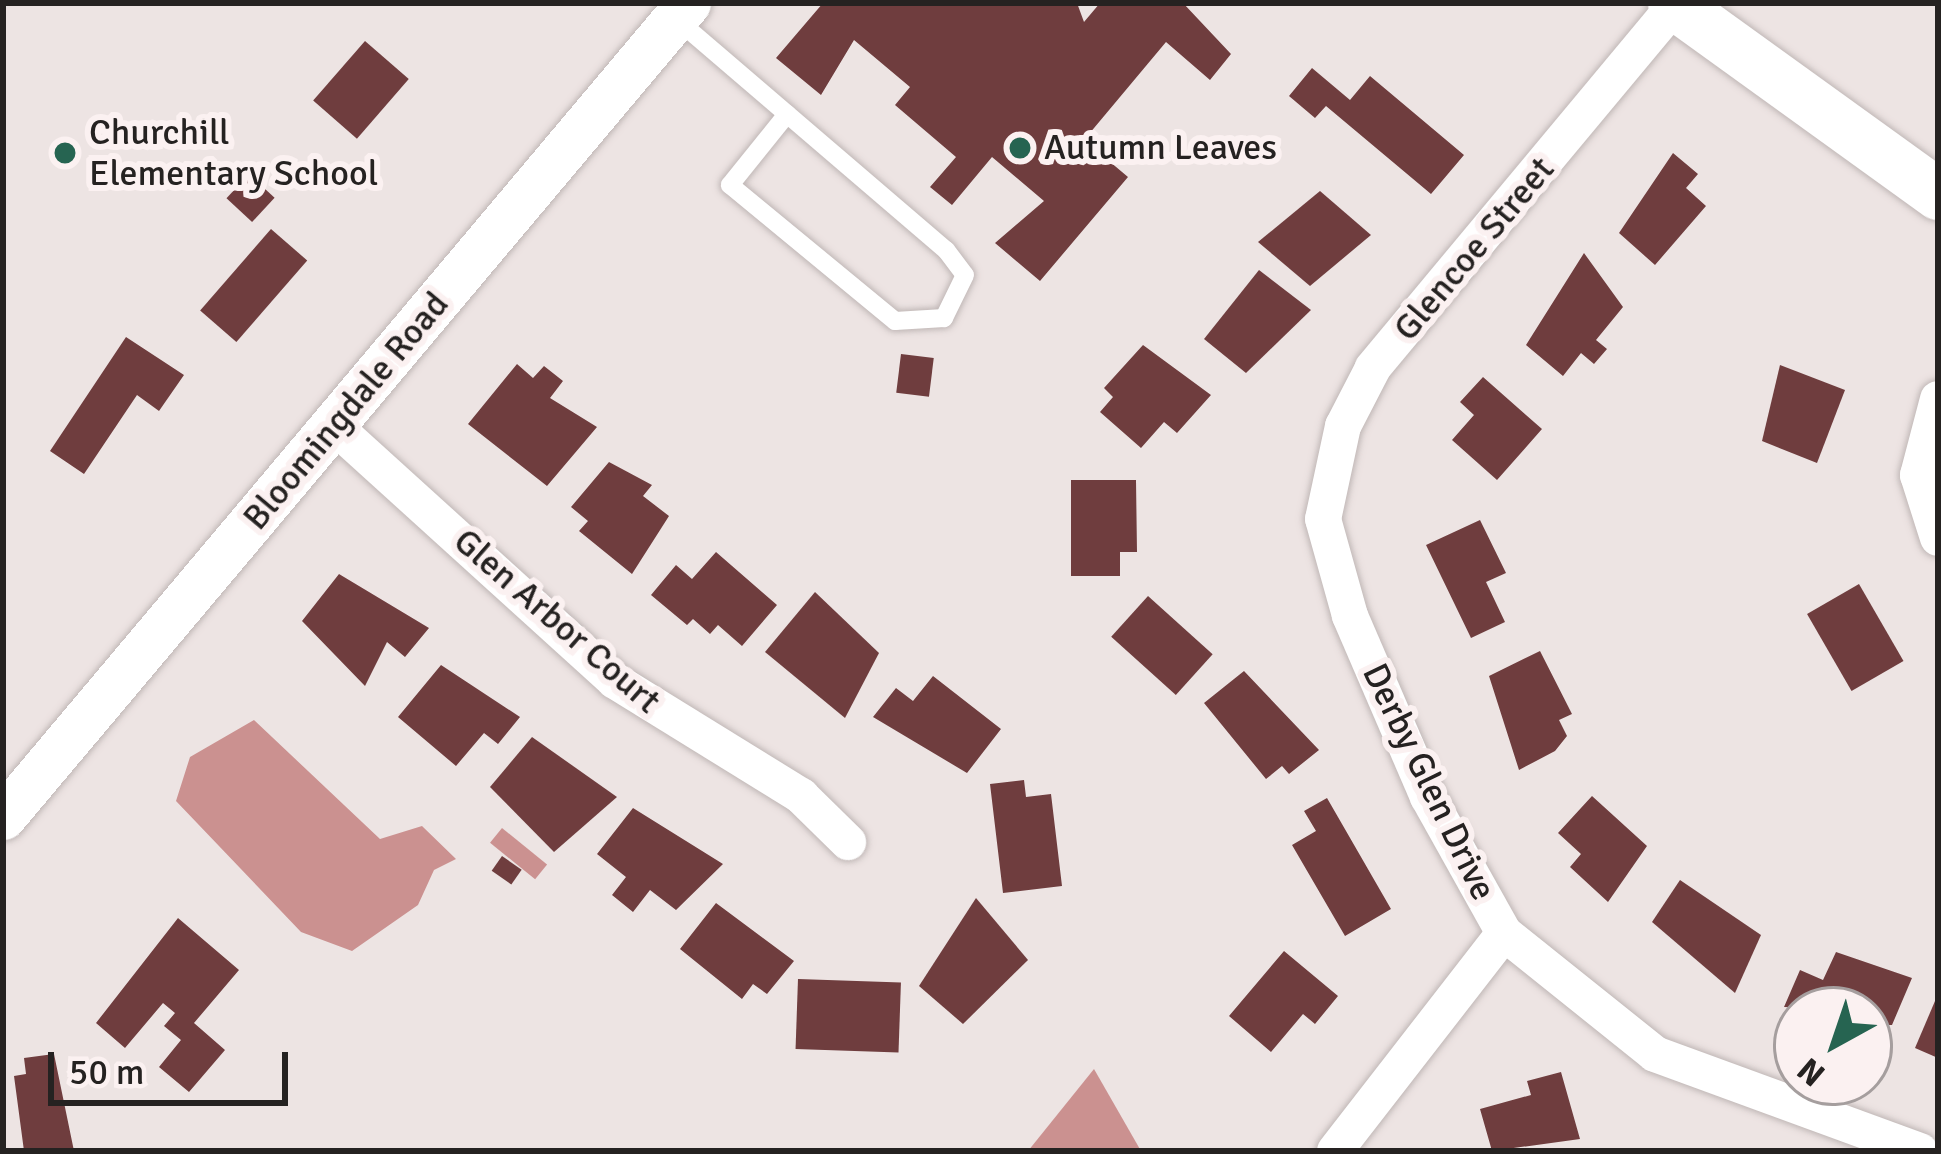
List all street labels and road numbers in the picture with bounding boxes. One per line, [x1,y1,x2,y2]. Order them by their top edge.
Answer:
street label: Glencoe Street [1385,148,1563,350]
street label: Bloomingdale Road [234,283,458,539]
street label: Glen Arbor Court [445,520,669,722]
street label: Derby Glen Drive [1353,657,1505,907]

